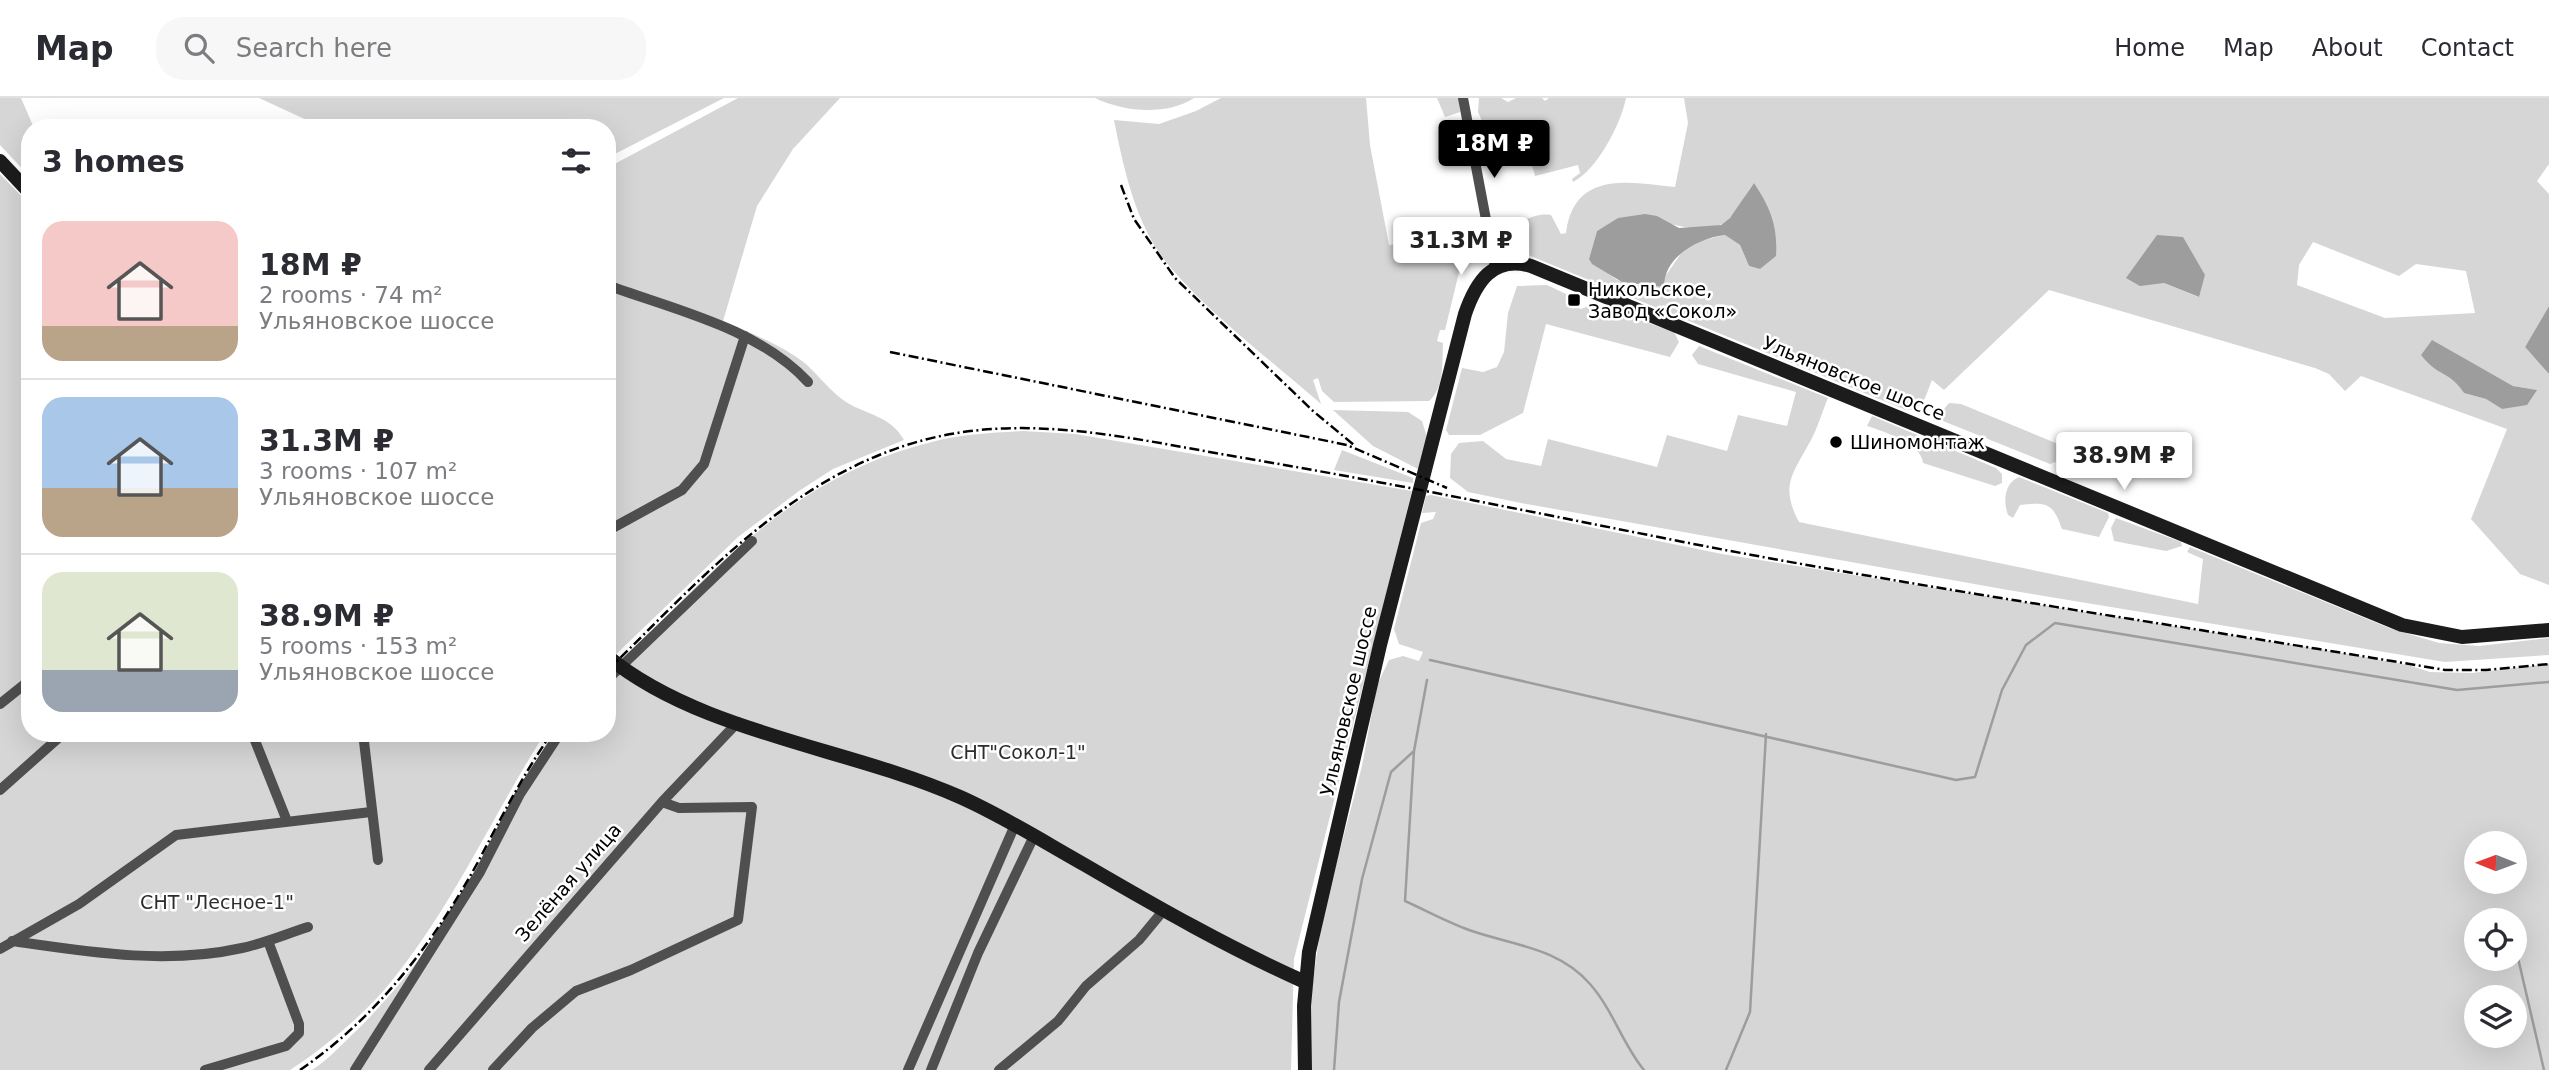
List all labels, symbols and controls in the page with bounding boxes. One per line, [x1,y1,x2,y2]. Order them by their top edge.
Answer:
search box [156,17,646,80]
text: Map [35,29,114,68]
icon: search [180,29,218,67]
text: Search here [236,33,392,63]
text: Home [2114,34,2185,62]
text: Map [2223,34,2274,62]
text: About [2312,34,2383,62]
text: Contact [2421,34,2514,62]
pin: 18M ₽ [1445,120,1543,180]
text: 18M ₽ [1455,130,1533,156]
icon: filters [557,142,595,180]
text: 3 homes [42,144,185,179]
pin: 31.3M ₽ [1396,218,1526,277]
text: 31.3M ₽ [1409,227,1513,253]
text: 18M ₽ [259,247,362,282]
icon: home [98,249,182,333]
place label: Никольское, Завод «Сокол» [1588,278,1737,322]
text: 2 rooms · 74 m² [259,282,443,308]
marker: Никольское, Завод «Сокол» [1566,292,1582,308]
text: Ульяновское шоссе [259,308,494,334]
street label: Ульяновское шоссе [1760,331,1948,425]
text: 31.3M ₽ [259,423,394,458]
icon: home [98,425,182,509]
place label: Шиномонтаж [1850,431,1985,453]
pin: 38.9M ₽ [2059,432,2189,492]
marker: Шиномонтаж [1828,434,1844,450]
text: 38.9M ₽ [2072,442,2176,468]
text: 3 rooms · 107 m² [259,458,457,484]
text: Ульяновское шоссе [259,484,494,510]
text: 38.9M ₽ [259,598,394,633]
icon: home [98,600,182,684]
street label: Ульяновское шоссе [1315,604,1381,798]
text: 5 rooms · 153 m² [259,633,457,659]
text: Ульяновское шоссе [259,659,494,685]
park label: СНТ"Сокол-1" [950,741,1086,763]
street label: Зелёная улица [511,818,625,946]
north arrow [2464,831,2527,894]
map controls [2464,831,2527,1048]
park label: СНТ "Лесное-1" [140,891,294,913]
button: locate [2464,908,2527,971]
button: layers [2464,985,2527,1048]

